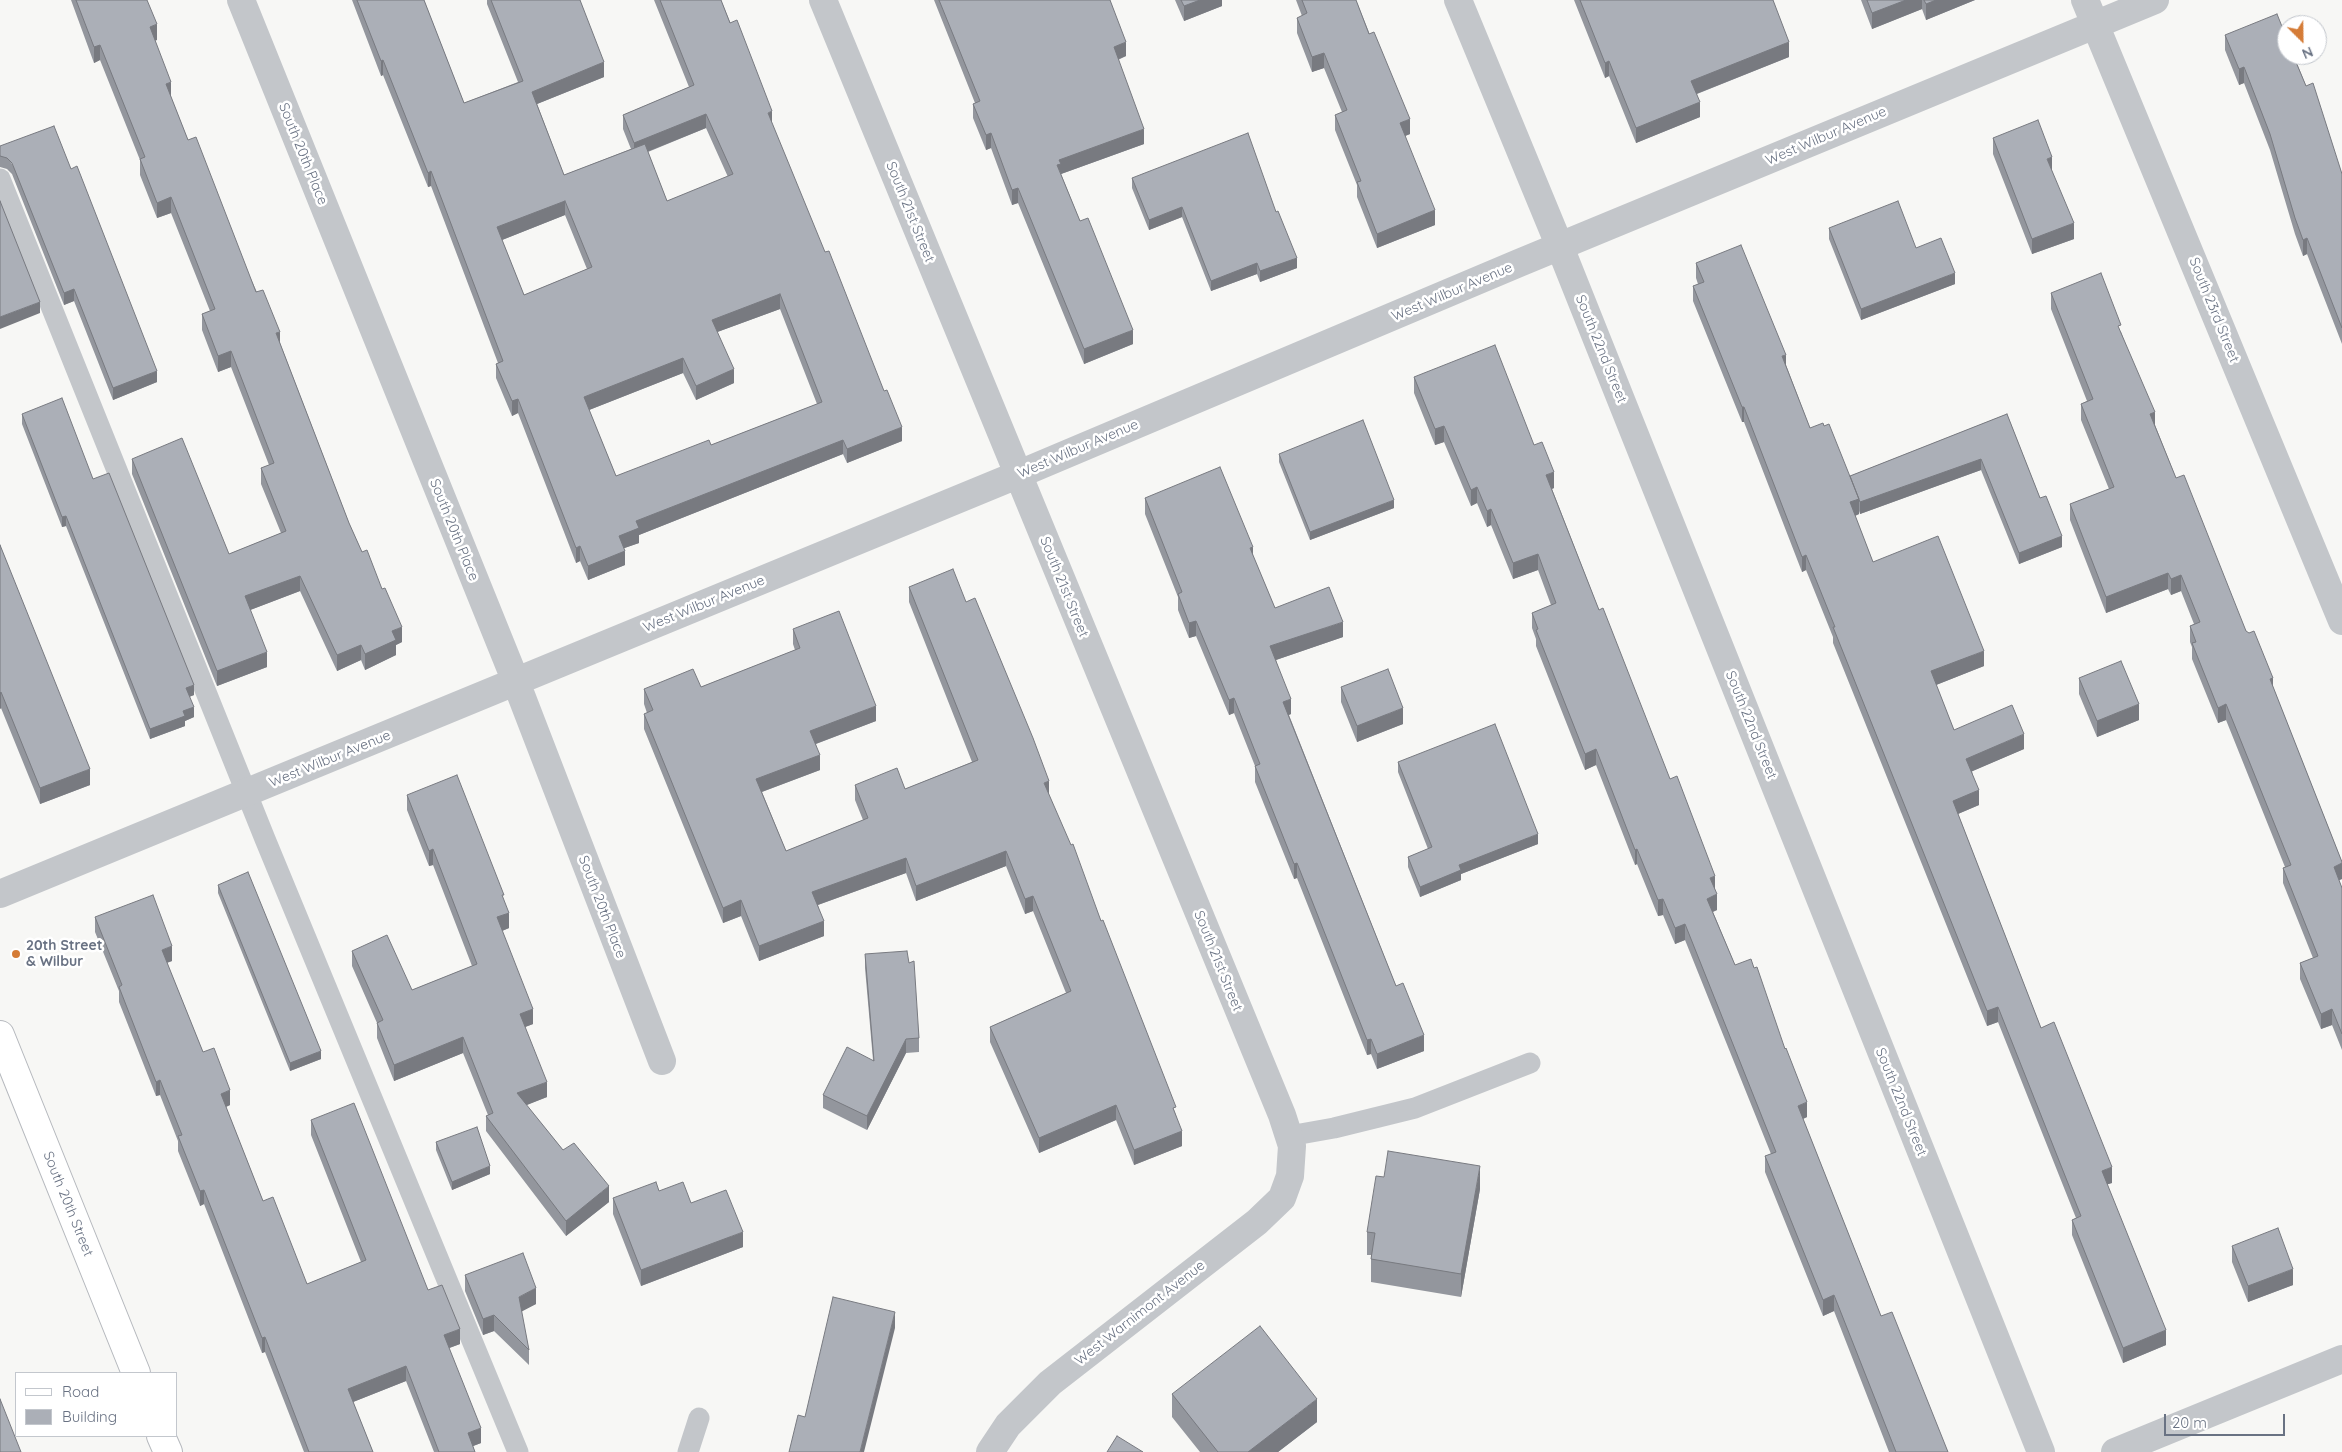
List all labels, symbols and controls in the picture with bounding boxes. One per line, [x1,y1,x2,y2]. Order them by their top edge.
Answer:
north arrow [2277,15,2327,65]
text: N [2299,43,2316,63]
street label: South 20th Place [275,100,331,208]
street label: West Wilbur Avenue [1763,103,1889,169]
street label: South 21st Street [882,159,938,265]
street label: South 23rd Street [2185,255,2243,365]
street label: West Wilbur Avenue [1389,259,1515,325]
street label: South 22nd Street [1572,293,1630,405]
street label: West Wilbur Avenue [1015,416,1141,482]
street label: South 20th Place [426,476,482,584]
street label: South 21st Street [1036,534,1092,640]
street label: West Wilbur Avenue [641,572,767,636]
street label: South 22nd Street [1722,669,1780,781]
street label: West Wilbur Avenue [267,727,393,791]
street label: South 20th Place [575,853,629,961]
street label: South 21st Street [1190,908,1246,1014]
place label: 20th Street & Wilbur [26,938,103,970]
marker: 20th Street & Wilbur [10,948,22,960]
street label: South 22nd Street [1872,1046,1930,1158]
street label: South 20th Street [39,1149,97,1259]
street label: West Warnimont Avenue [1072,1257,1208,1369]
legend [15,1372,178,1437]
text: Road [62,1382,99,1401]
scale bar [2167,1404,2288,1436]
text: Building [62,1407,117,1426]
text: 20 m [2172,1413,2207,1432]

